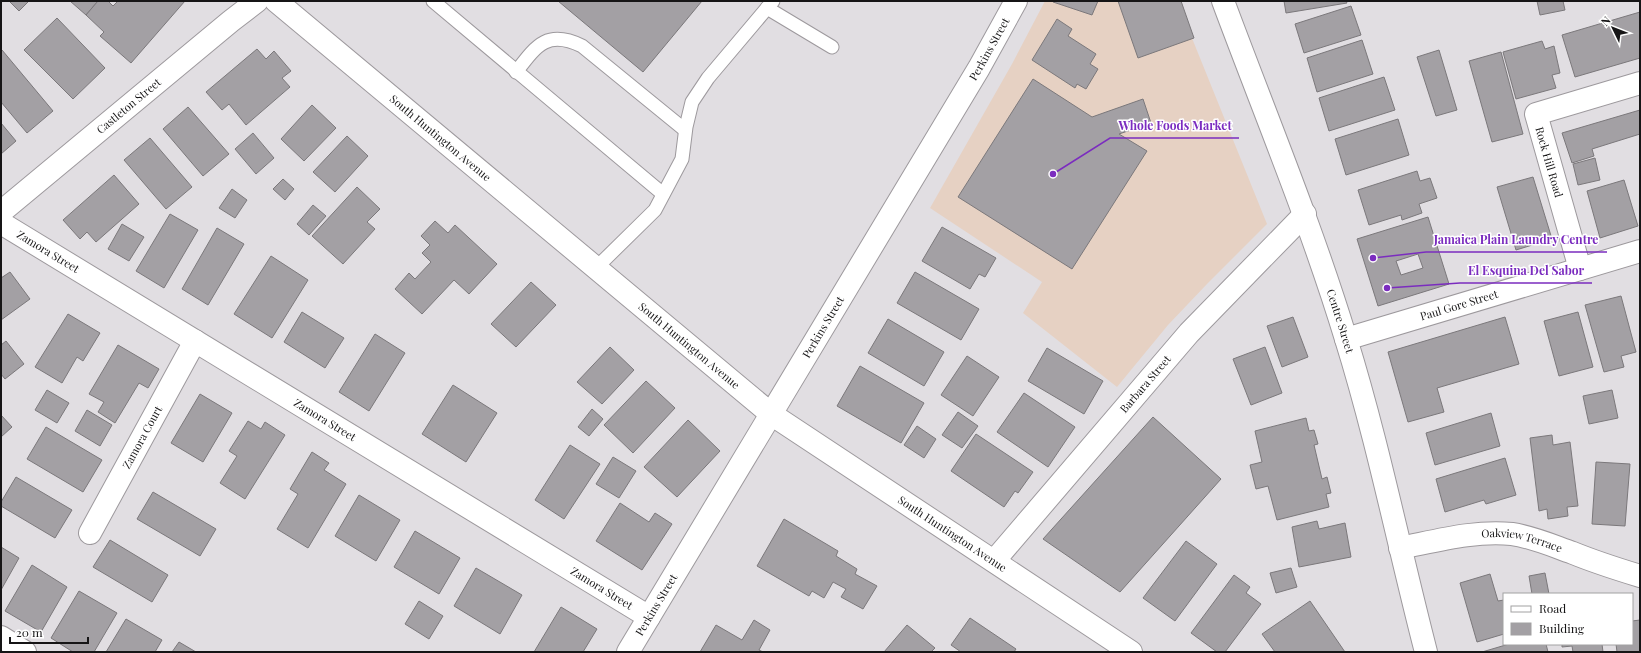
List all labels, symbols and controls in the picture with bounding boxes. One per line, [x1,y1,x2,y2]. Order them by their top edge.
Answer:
north arrow [1593,8,1633,48]
text: N [1597,13,1614,29]
street label: Perkins Street [965,15,1012,83]
street label: Castleton Street [93,74,164,137]
street label: South Huntington Avenue [387,91,495,185]
callout: Whole Foods Market [1110,114,1239,138]
text: Whole Foods Market [1117,117,1232,133]
street label: Rock Hill Road [1532,125,1567,199]
street label: Zamora Street [14,226,82,276]
callout: Jamaica Plain Laundry Centre [1426,228,1607,252]
text: Jamaica Plain Laundry Centre [1433,231,1598,247]
callout: El Esquina Del Sabor [1460,259,1592,283]
text: El Esquina Del Sabor [1468,262,1584,278]
street label: Paul Gore Street [1418,286,1500,323]
street label: Centre Street [1324,287,1358,355]
street label: Perkins Street [798,293,847,361]
street label: South Huntington Avenue [636,299,743,392]
street label: Barbara Street [1116,352,1174,416]
street label: Zamora Street [291,395,359,444]
street label: Zamora Court [119,403,165,471]
street label: South Huntington Avenue [895,492,1010,575]
street label: Oakview Terrace [1481,525,1565,556]
street label: Zamora Street [568,563,636,613]
street label: Perkins Street [632,571,680,638]
legend [1503,593,1633,645]
text: Road [1539,600,1566,616]
scale bar [10,619,88,645]
text: Building [1539,620,1585,636]
text: 20 m [16,624,43,640]

